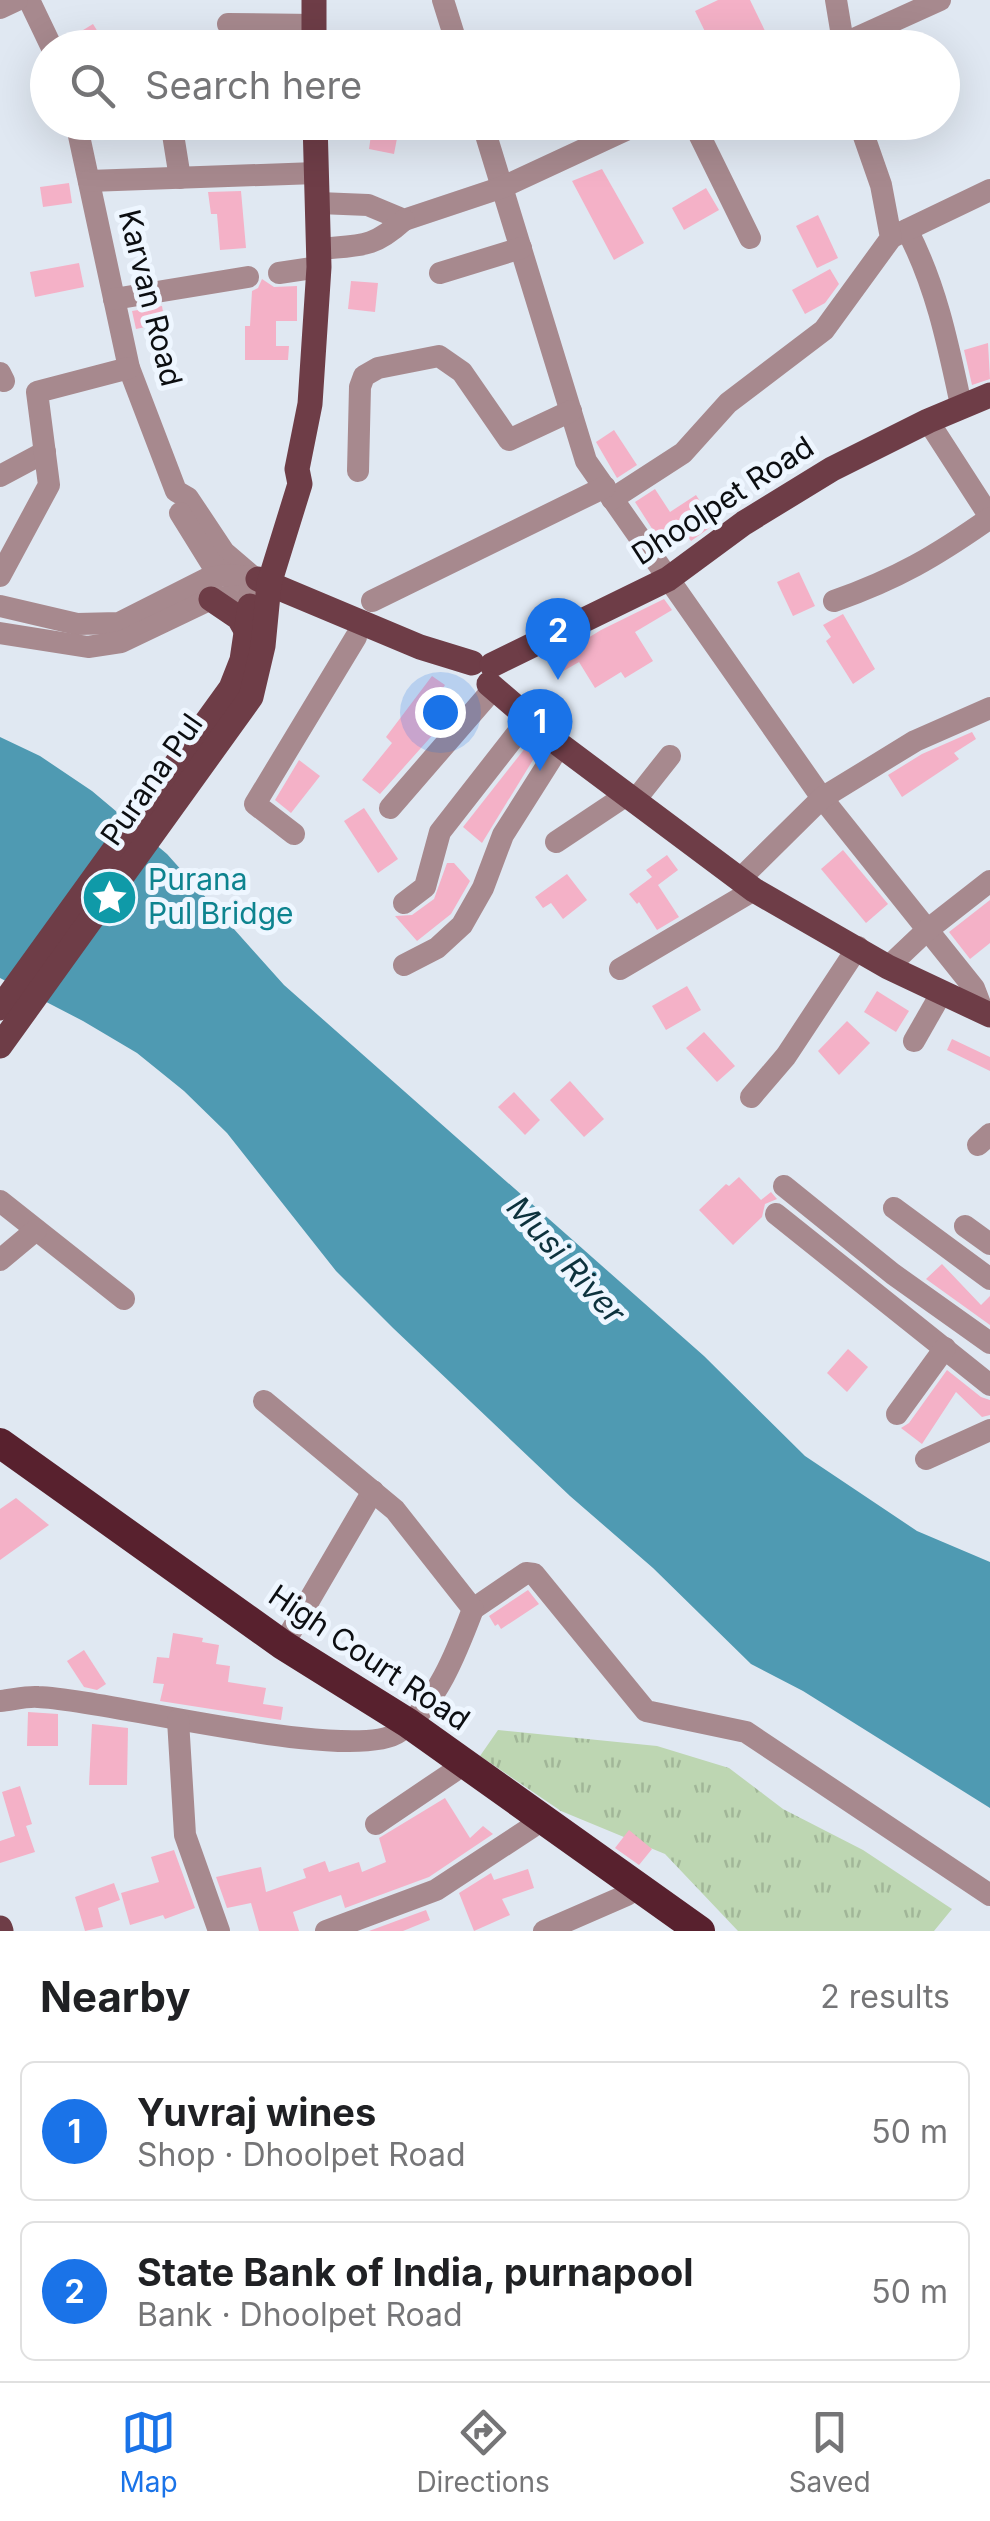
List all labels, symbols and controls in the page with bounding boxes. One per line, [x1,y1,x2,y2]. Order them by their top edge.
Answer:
search box [30,30,960,140]
icon: search [65,58,120,113]
text: Search here [145,62,362,108]
street label: Karvan Road [112,206,190,390]
street label: Dhoolpet Road [625,428,820,572]
pin: 2 [526,598,590,680]
your location [415,687,466,738]
pin: 1 [508,688,572,771]
street label: Purana Pul [93,707,210,852]
place label: Purana Pul Bridge [148,861,294,931]
place icon: Purana Pul Bridge [79,867,139,927]
water label: Musi River [499,1188,634,1332]
street label: High Court Road [262,1577,477,1738]
text: Nearby [40,1971,191,2022]
text: 2 results [820,1977,950,2016]
text: Yuvraj wines [137,2089,376,2135]
text: 1 [68,2112,81,2151]
text: 50 m [871,2112,948,2151]
text: Shop · Dhoolpet Road [137,2135,466,2174]
text: State Bank of India, purnapool [137,2249,694,2295]
text: 2 [64,2272,85,2311]
text: 50 m [871,2272,948,2311]
text: Bank · Dhoolpet Road [137,2295,463,2334]
tab: Map [119,2405,178,2499]
tab: Directions [416,2405,550,2499]
tab: Saved [789,2405,871,2499]

